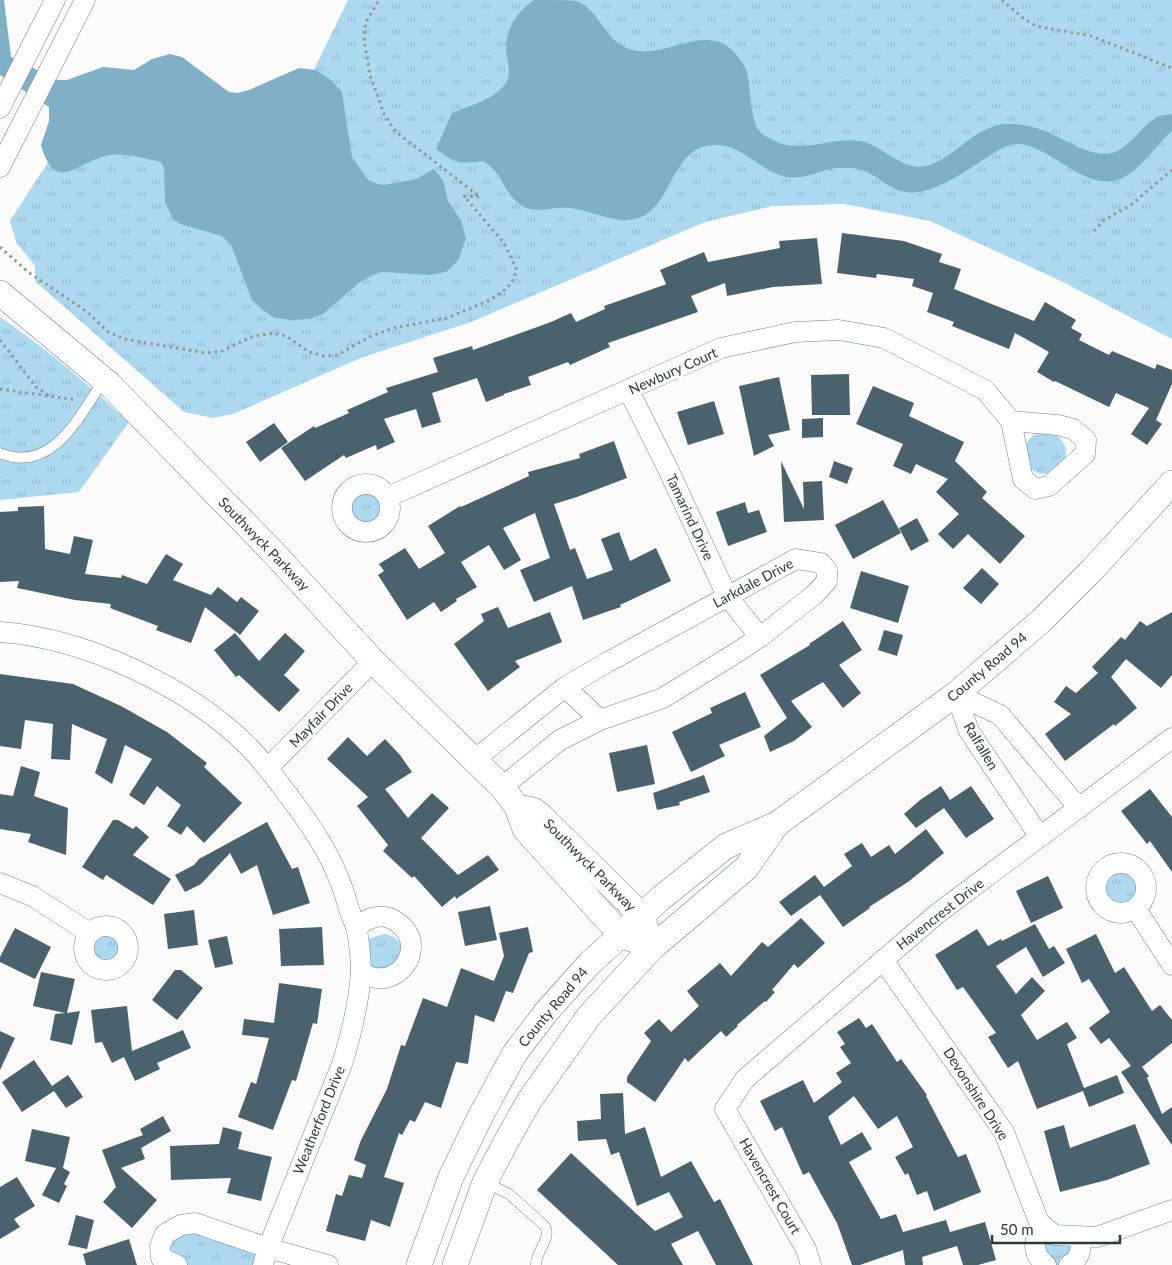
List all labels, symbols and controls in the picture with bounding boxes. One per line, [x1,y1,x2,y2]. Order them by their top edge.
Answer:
street label: Newbury Court [626,343,720,398]
street label: Tamarind Drive [663,471,718,563]
street label: Southwyck Parkway [215,493,314,595]
street label: Larkdale Drive [710,554,796,611]
street label: County Road 94 [943,628,1030,705]
street label: Mayfair Drive [285,679,356,751]
street label: Ralfallen [961,719,1002,773]
street label: Southwyck Parkway [541,815,641,915]
street label: Havencrest Drive [893,874,987,953]
street label: County Road 94 [514,963,591,1050]
street label: Devonshire Drive [940,1044,1013,1143]
street label: Weatherford Drive [289,1063,348,1177]
street label: Havencrest Court [736,1135,805,1237]
scale bar [992,1212,1120,1244]
text: 50 m [1000,1220,1034,1238]

